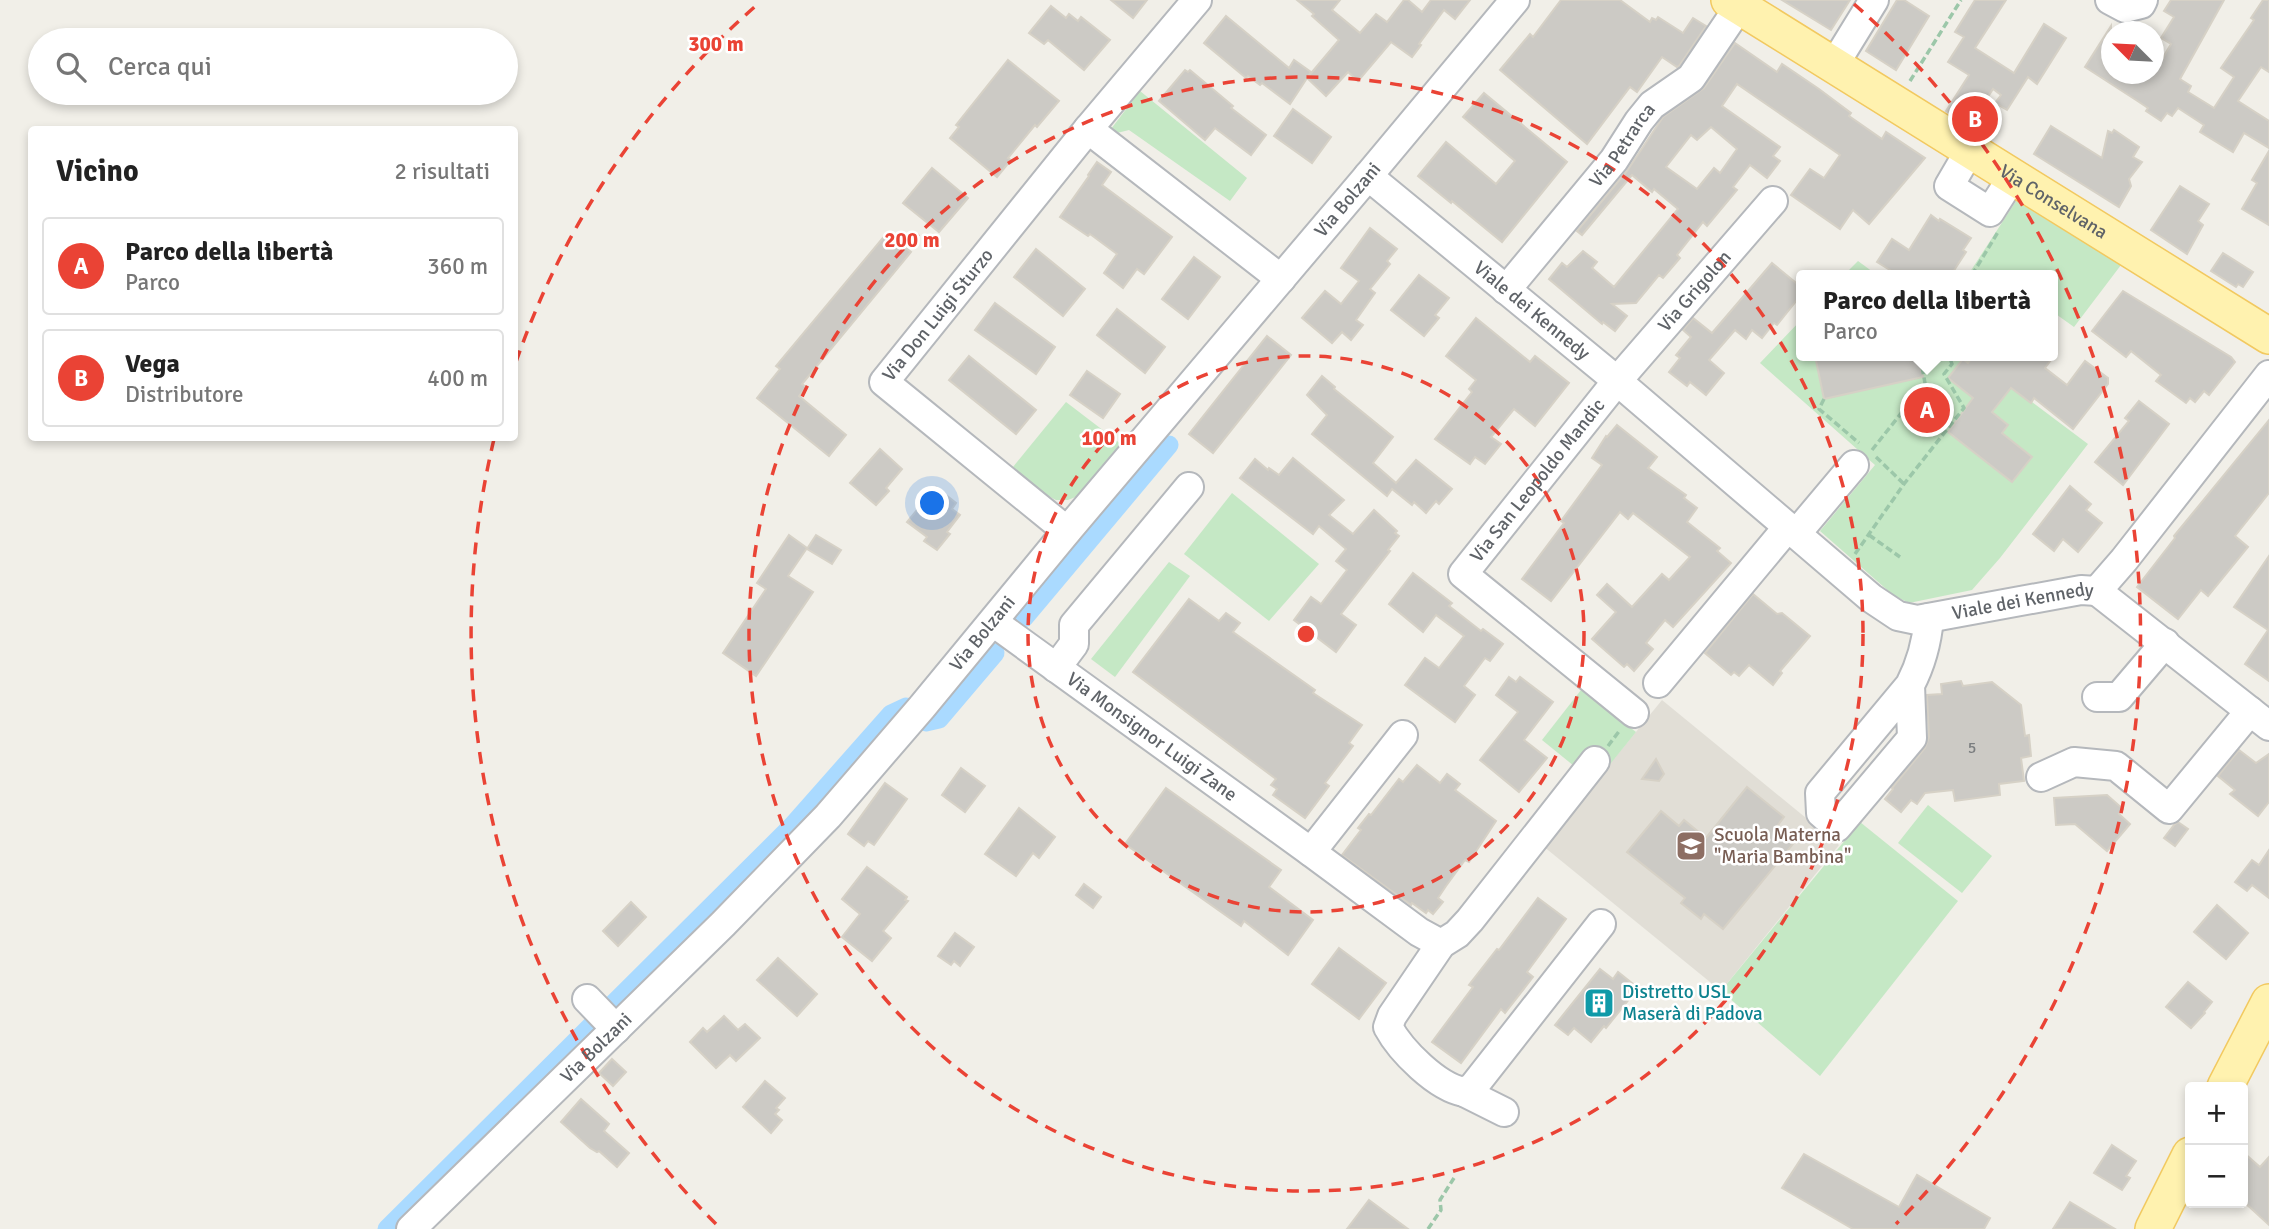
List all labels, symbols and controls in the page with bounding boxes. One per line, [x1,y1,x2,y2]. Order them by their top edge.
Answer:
north arrow [2101,21,2164,84]
search box [28,28,518,105]
text: 300 m [688,31,744,57]
icon: search [52,48,90,86]
text: Cerca qui [108,51,212,83]
pin: B [1952,93,1998,145]
street label: Via Petrarca [1584,98,1661,192]
text: Vicino [56,153,139,190]
text: 2 risultati [394,157,490,186]
street label: Via Bolzani [1309,157,1386,242]
street label: Via Conselvana [1995,159,2112,244]
text: 200 m [884,227,940,253]
text: Parco della libertà [125,236,333,268]
street label: Via Don Luigi Sturzo [877,244,999,386]
street label: Via Grigolon [1653,246,1737,337]
text: A [74,252,88,281]
text: 360 m [427,252,488,281]
street label: Viale dei Kennedy [1469,256,1595,365]
text: Parco [125,268,180,297]
popup [1796,270,2058,361]
text: Parco della libertà [1823,285,2031,317]
text: Parco [1823,317,1878,346]
text: Vega [125,348,180,380]
text: B [74,364,88,393]
text: 400 m [427,364,488,393]
text: Distributore [125,380,243,409]
pin: A [1904,384,1950,436]
street label: Via San Leopoldo Mandic [1465,394,1610,567]
text: 100 m [1081,425,1137,451]
your location [915,486,949,520]
street label: Viale dei Kennedy [1950,578,2094,625]
street label: Via Bolzani [944,591,1021,676]
centre of rings [1294,622,1318,646]
street label: Via Monsignor Luigi Zane [1062,667,1242,807]
house number: 5 [1968,738,1976,758]
place label: Scuola Materna "Maria Bambina" [1714,823,1851,869]
school or university icon: Scuola Materna "Maria Bambina" [1674,829,1708,863]
place label: Distretto USL Maserà di Padova [1622,980,1763,1026]
building icon: Distretto USL Maserà di Padova [1582,986,1616,1020]
street label: Via Bolzani [555,1008,637,1088]
map controls [2185,1082,2248,1208]
button: + [2185,1082,2248,1145]
button: − [2185,1145,2248,1208]

